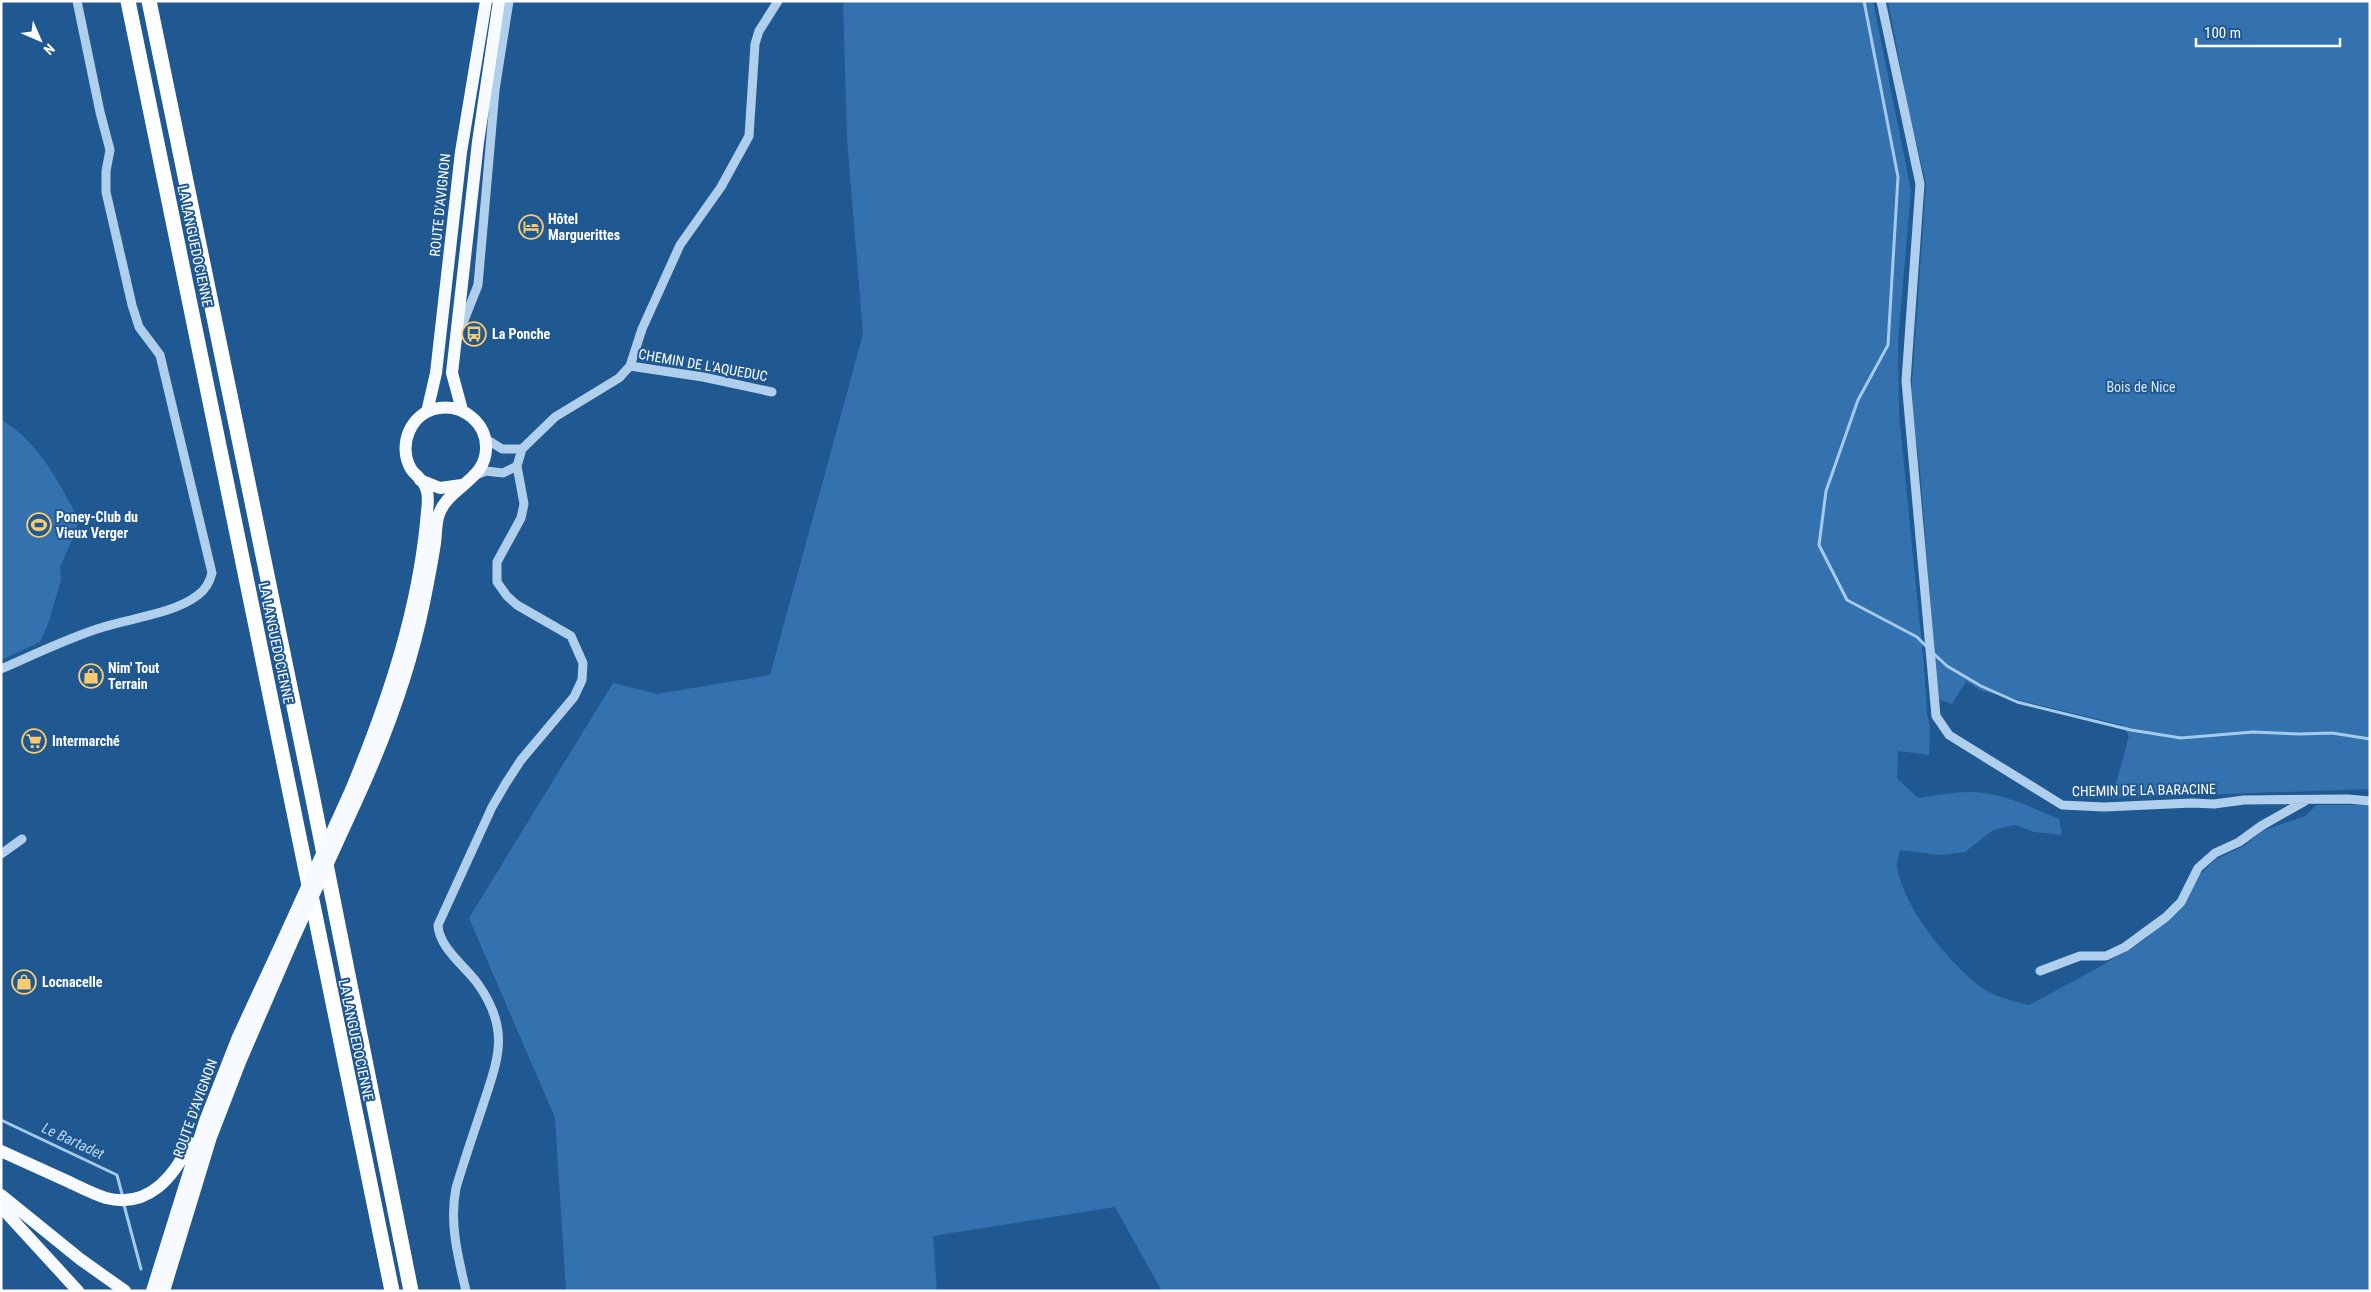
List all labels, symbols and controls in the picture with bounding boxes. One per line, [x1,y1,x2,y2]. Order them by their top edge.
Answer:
north arrow [15,15,65,65]
scale bar [2196,15,2340,47]
text: 100 m [2204,24,2241,42]
text: N [41,41,58,58]
street label: ROUTE D'AVIGNON [427,153,453,257]
street label: LA LANGUEDOCIENNE [174,184,216,308]
place label: Hôtel Marguerittes [548,211,620,243]
hotel icon: Hôtel Marguerittes [518,214,544,240]
bus stop icon: La Ponche [461,321,487,347]
place label: La Ponche [492,326,551,342]
street label: CHEMIN DE L'AQUEDUC [637,346,769,384]
park label: Bois de Nice [2106,379,2176,395]
place label: Poney-Club du Vieux Verger [56,509,138,541]
sports icon: Poney-Club du Vieux Verger [26,512,52,538]
street label: LA LANGUEDOCIENNE [255,581,297,705]
place label: Nim' Tout Terrain [108,660,159,692]
shop icon: Nim' Tout Terrain [78,663,104,689]
supermarket icon: Intermarché [21,728,47,754]
place label: Intermarché [52,733,120,749]
street label: CHEMIN DE LA BARACINE [2072,781,2216,799]
shop icon: Locnacelle [11,969,37,995]
place label: Locnacelle [42,974,103,990]
street label: LA LANGUEDOCIENNE [335,978,377,1102]
street label: ROUTE D'AVIGNON [170,1057,220,1159]
water label: Le Bartadet [39,1119,108,1163]

